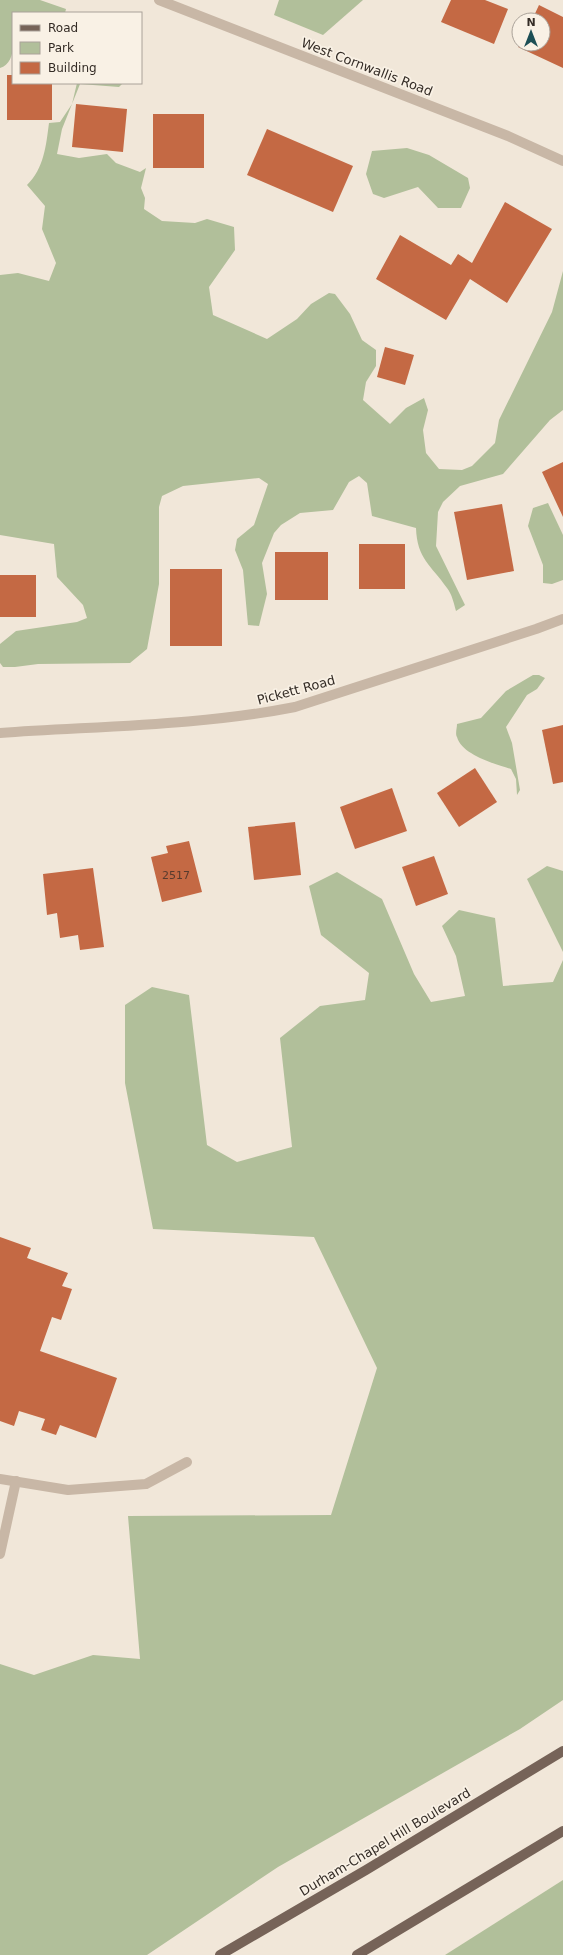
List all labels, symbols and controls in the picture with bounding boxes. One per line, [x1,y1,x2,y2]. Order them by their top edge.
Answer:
legend [12,12,142,84]
north arrow [511,12,551,52]
text: N [526,16,536,29]
text: Road [48,21,78,35]
street label: West Cornwallis Road [299,35,435,99]
text: Park [48,41,74,55]
text: Building [48,61,97,75]
street label: Pickett Road [255,672,337,708]
house number: 2517 [162,869,190,882]
street label: Durham-Chapel Hill Boulevard [297,1785,473,1899]

